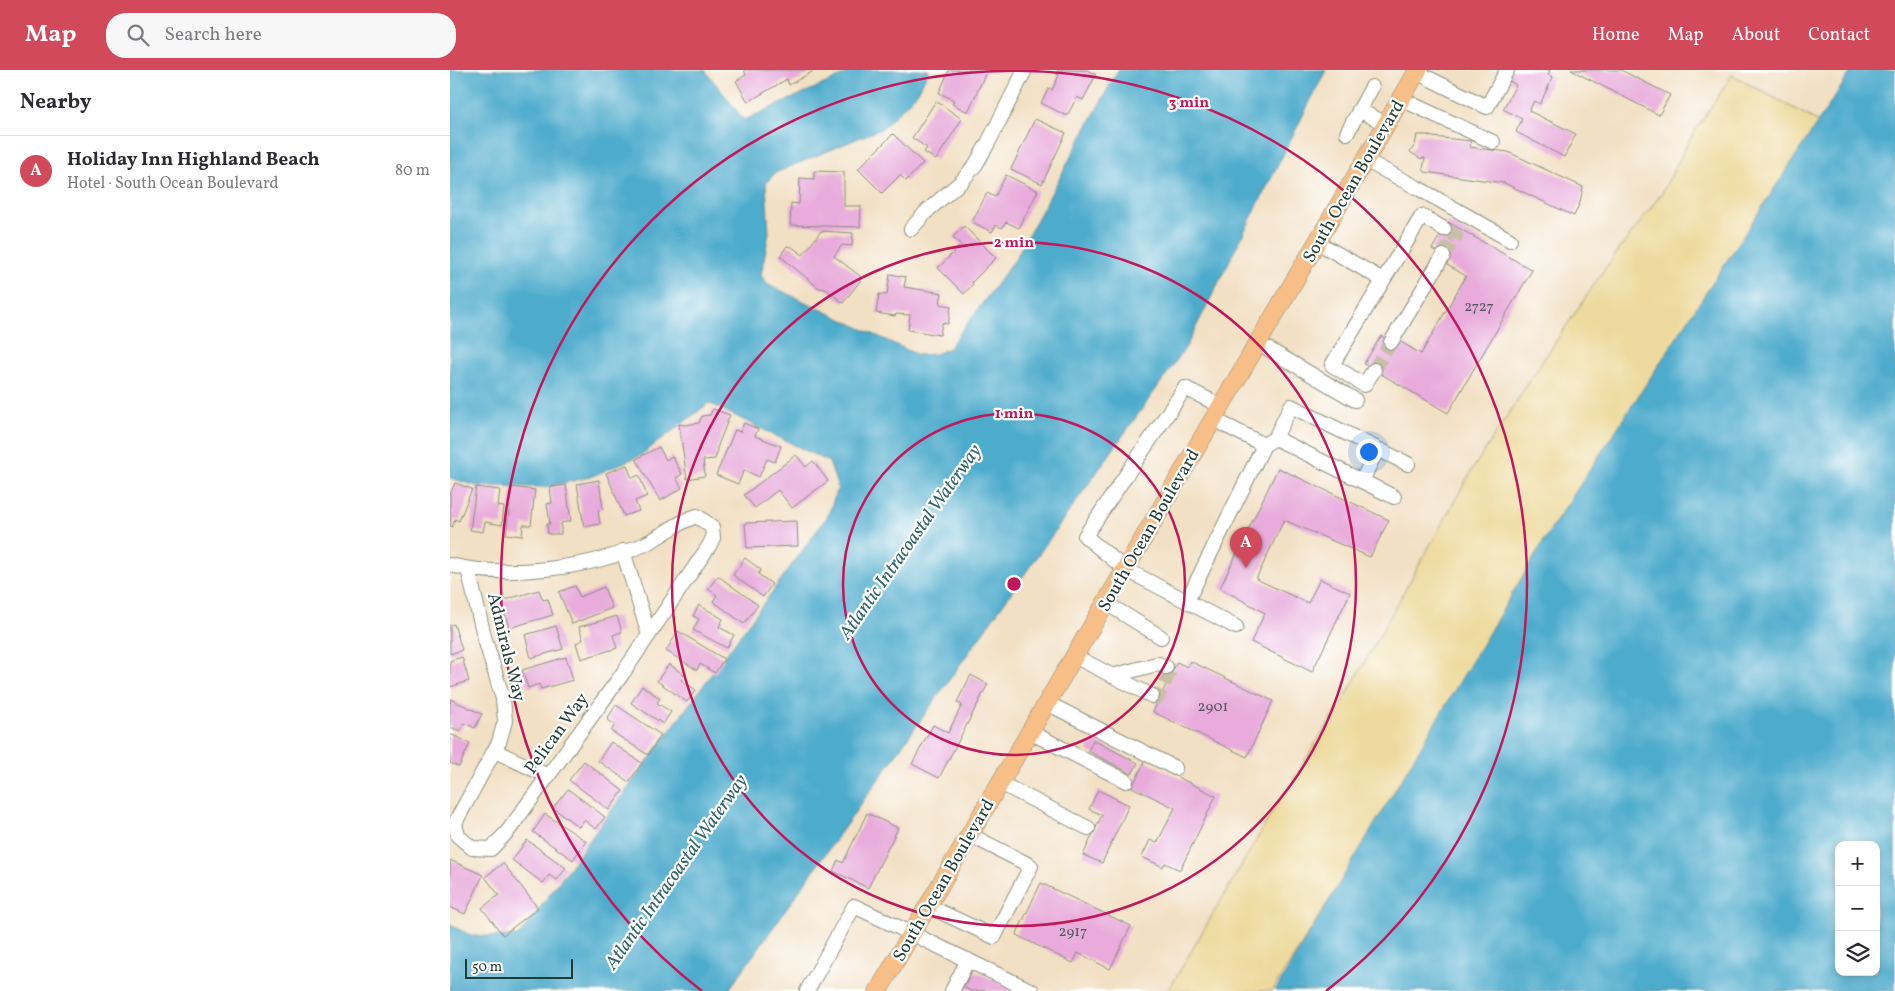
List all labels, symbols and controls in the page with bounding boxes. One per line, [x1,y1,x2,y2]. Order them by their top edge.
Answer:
search box [106,13,456,58]
text: Map [25,18,76,52]
icon: search [124,21,152,49]
text: Search here [164,22,262,48]
text: Home [1592,23,1640,48]
text: Map [1668,23,1704,48]
text: About [1732,23,1780,48]
text: Contact [1808,23,1870,48]
text: Nearby [20,88,91,117]
text: 3 min [1169,93,1209,114]
street label: South Ocean Boulevard [1297,96,1411,268]
text: Holiday Inn Highland Beach [67,147,320,173]
text: A [30,160,42,182]
text: 80 m [395,160,430,182]
text: Hotel · South Ocean Boulevard [67,173,279,195]
text: 2 min [994,233,1034,254]
house number: 2727 [1464,297,1494,318]
text: 1 min [995,404,1033,425]
water label: Atlantic Intracoastal Waterway [833,439,988,646]
your location [1356,439,1382,465]
street label: South Ocean Boulevard [1092,445,1206,617]
pin: A [1230,527,1262,568]
centre of rings [1005,575,1023,593]
street label: Admirals Way [480,590,531,705]
street label: Pelican Way [519,688,595,780]
house number: 2901 [1198,697,1228,718]
water label: Atlantic Intracoastal Waterway [599,769,754,976]
street label: South Ocean Boulevard [887,795,1001,967]
map controls [1835,841,1880,976]
button: + [1835,841,1880,886]
button: − [1835,886,1880,931]
house number: 2917 [1059,922,1087,943]
button: layers [1835,931,1880,976]
scale bar [465,956,572,979]
text: 50 m [472,958,502,977]

